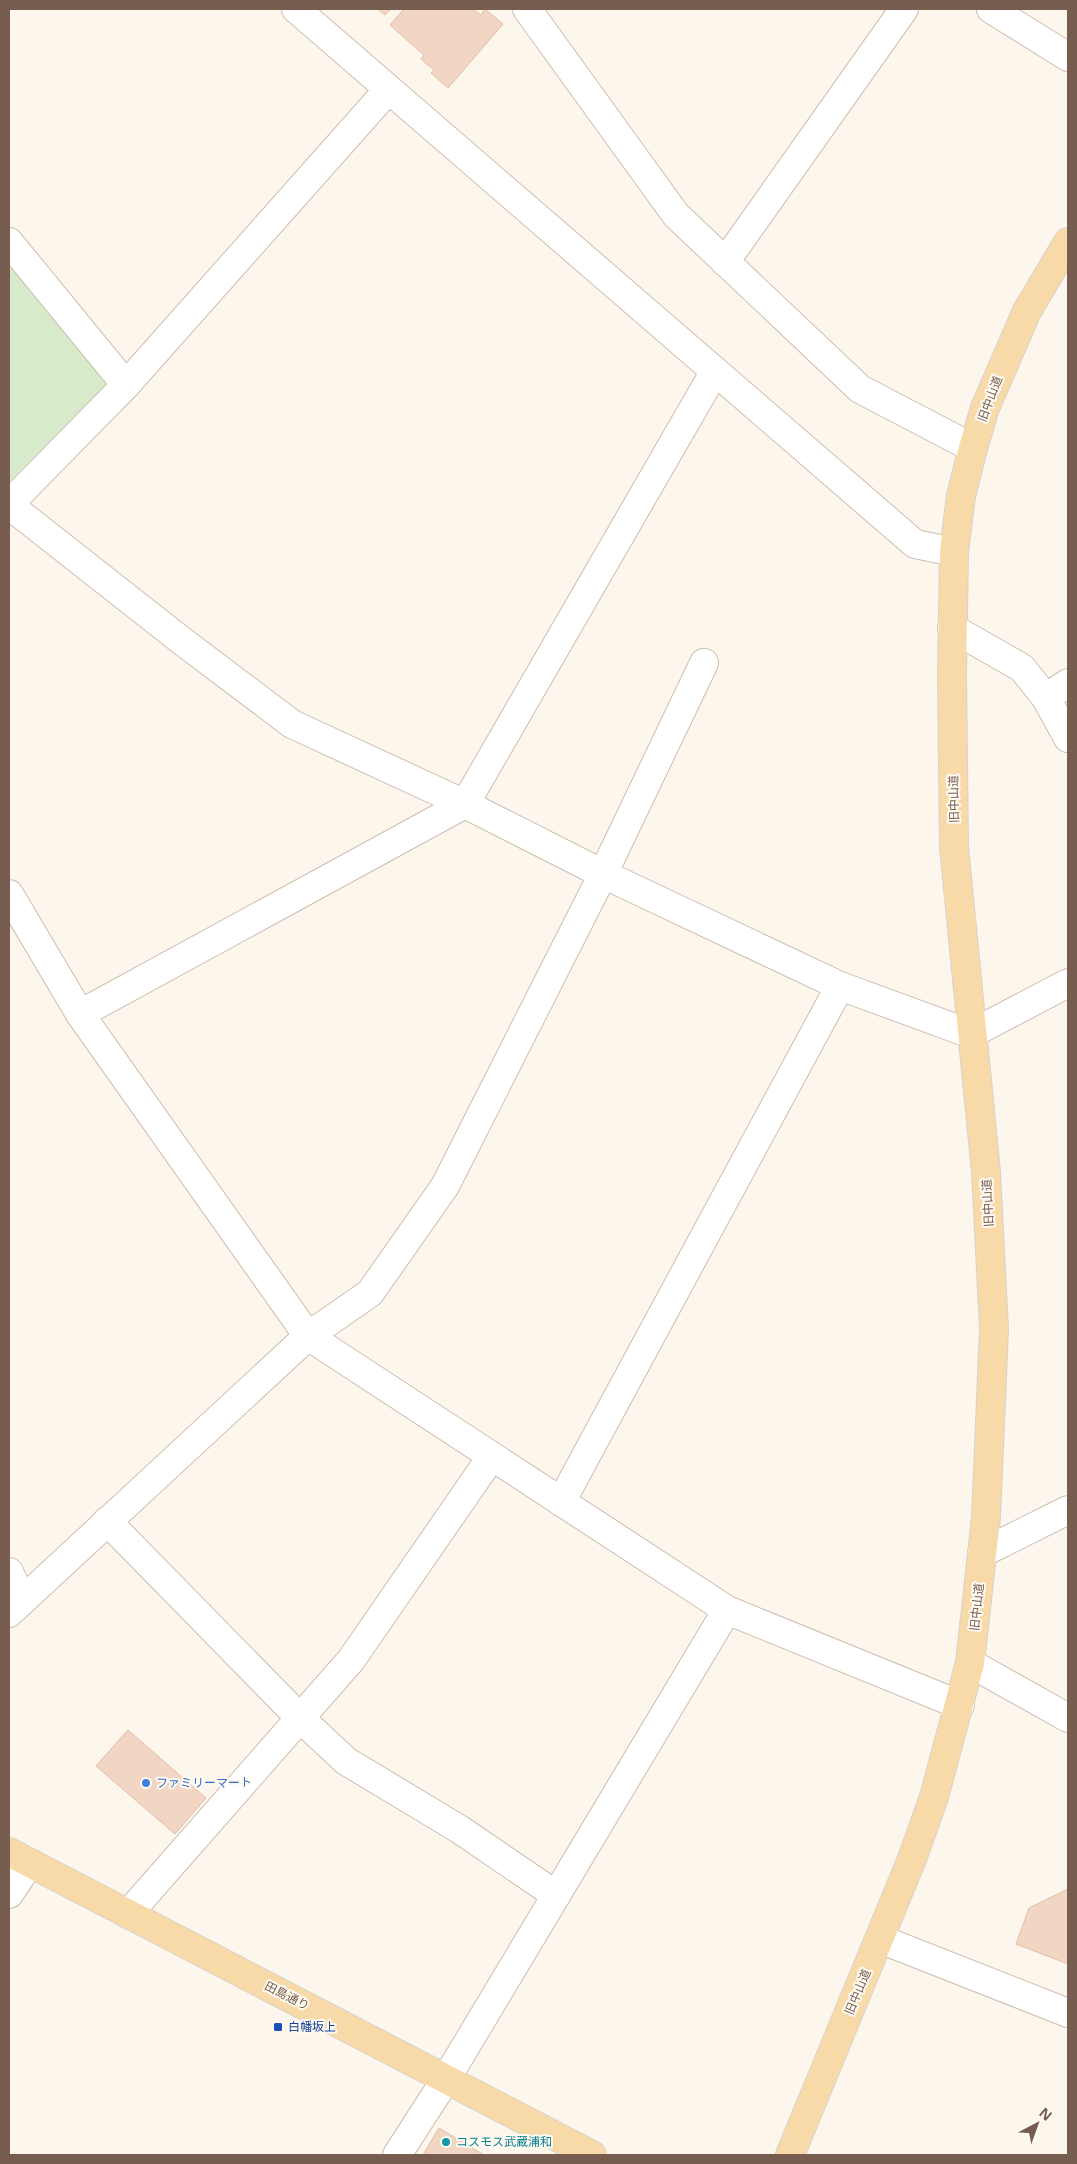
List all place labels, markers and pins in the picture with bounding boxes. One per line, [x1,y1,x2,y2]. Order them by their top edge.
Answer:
place label: ファミリーマート [156,1774,252,1791]
marker: ファミリーマート [140,1777,152,1789]
place label: 白幡坂上 [288,2018,336,2035]
marker: 白幡坂上 [272,2021,284,2033]
place label: コスモス武蔵浦和 [456,2133,552,2150]
marker: コスモス武蔵浦和 [440,2136,452,2148]

